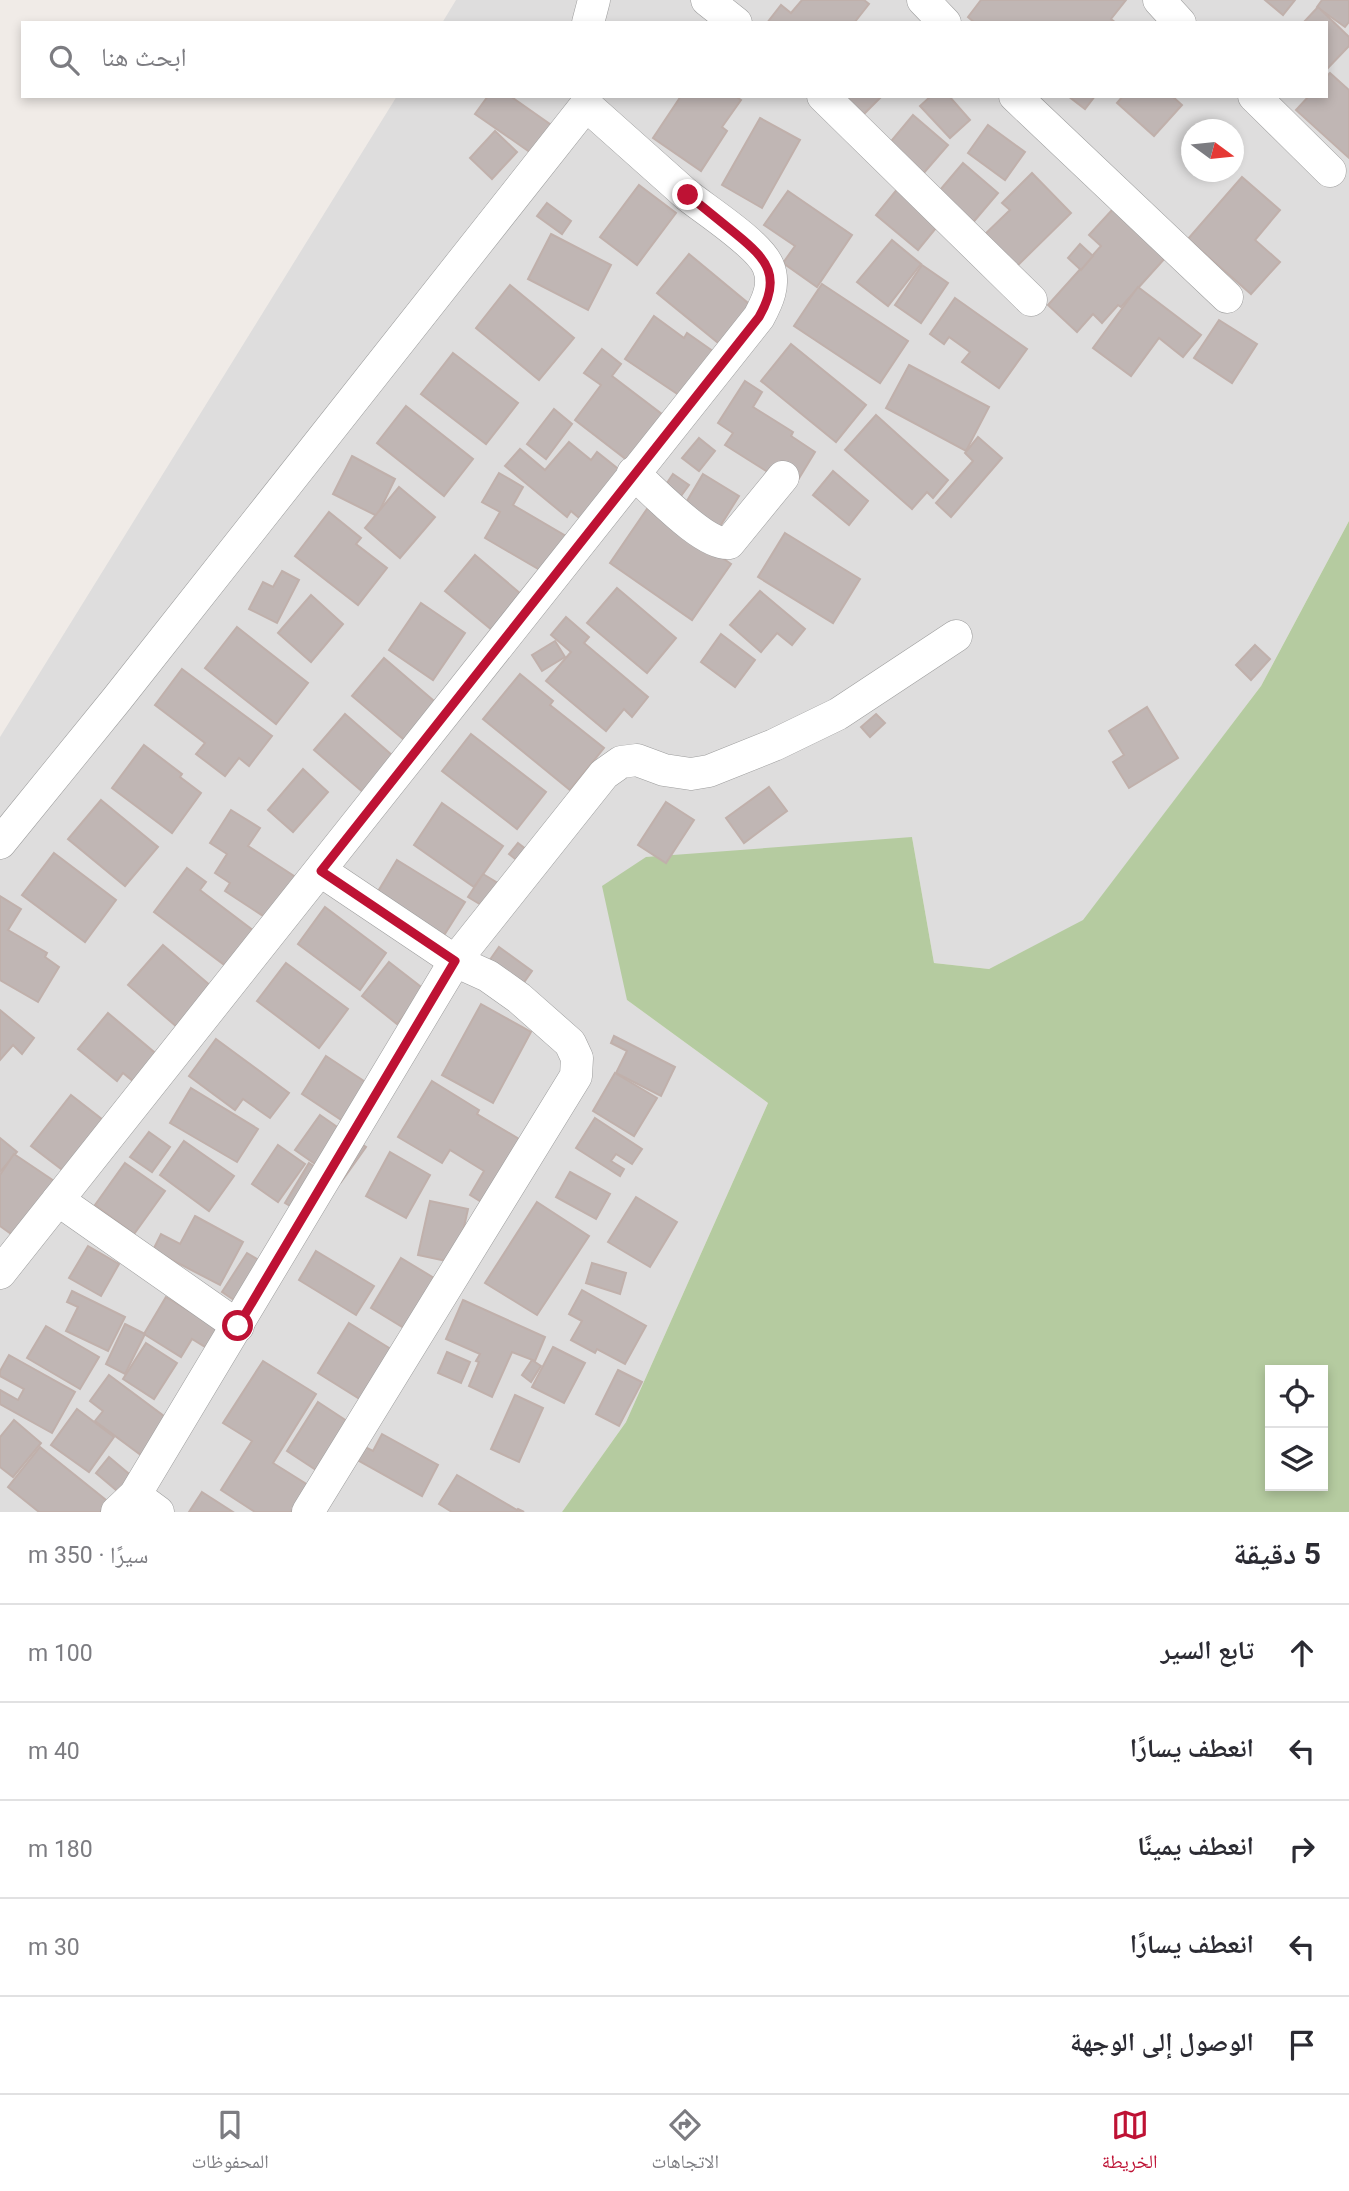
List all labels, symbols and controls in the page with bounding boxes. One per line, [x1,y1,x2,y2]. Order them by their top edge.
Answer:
search box [21,21,1328,98]
icon: search [45,41,83,79]
text: ابحث هنا [101,42,187,72]
north arrow [1181,119,1244,182]
route end [672,179,703,210]
route start [222,1310,253,1341]
map controls [1265,1365,1328,1491]
button: locate [1265,1365,1328,1428]
button: layers [1265,1428,1328,1491]
text: 5 دقيقة [1233,1536,1321,1571]
text: سيرًا · 350 m [28,1542,148,1569]
icon: ahead [1283,1634,1321,1672]
text: تابع السير [1161,1635,1254,1665]
text: 100 m [28,1640,93,1667]
icon: left [1283,1732,1321,1770]
text: انعطف يسارًا [1130,1733,1254,1763]
text: 40 m [28,1738,80,1765]
icon: right [1283,1830,1321,1868]
text: انعطف يمينًا [1137,1831,1254,1861]
text: 180 m [28,1836,93,1863]
icon: left [1283,1928,1321,1966]
text: انعطف يسارًا [1130,1929,1254,1959]
text: 30 m [28,1934,80,1961]
icon: arrive [1283,2026,1321,2064]
text: الوصول إلى الوجهة [1070,2027,1254,2057]
tab: المحفوظات [191,2106,269,2180]
tab: الاتجاهات [651,2106,719,2180]
tab: الخريطة [1102,2106,1158,2180]

